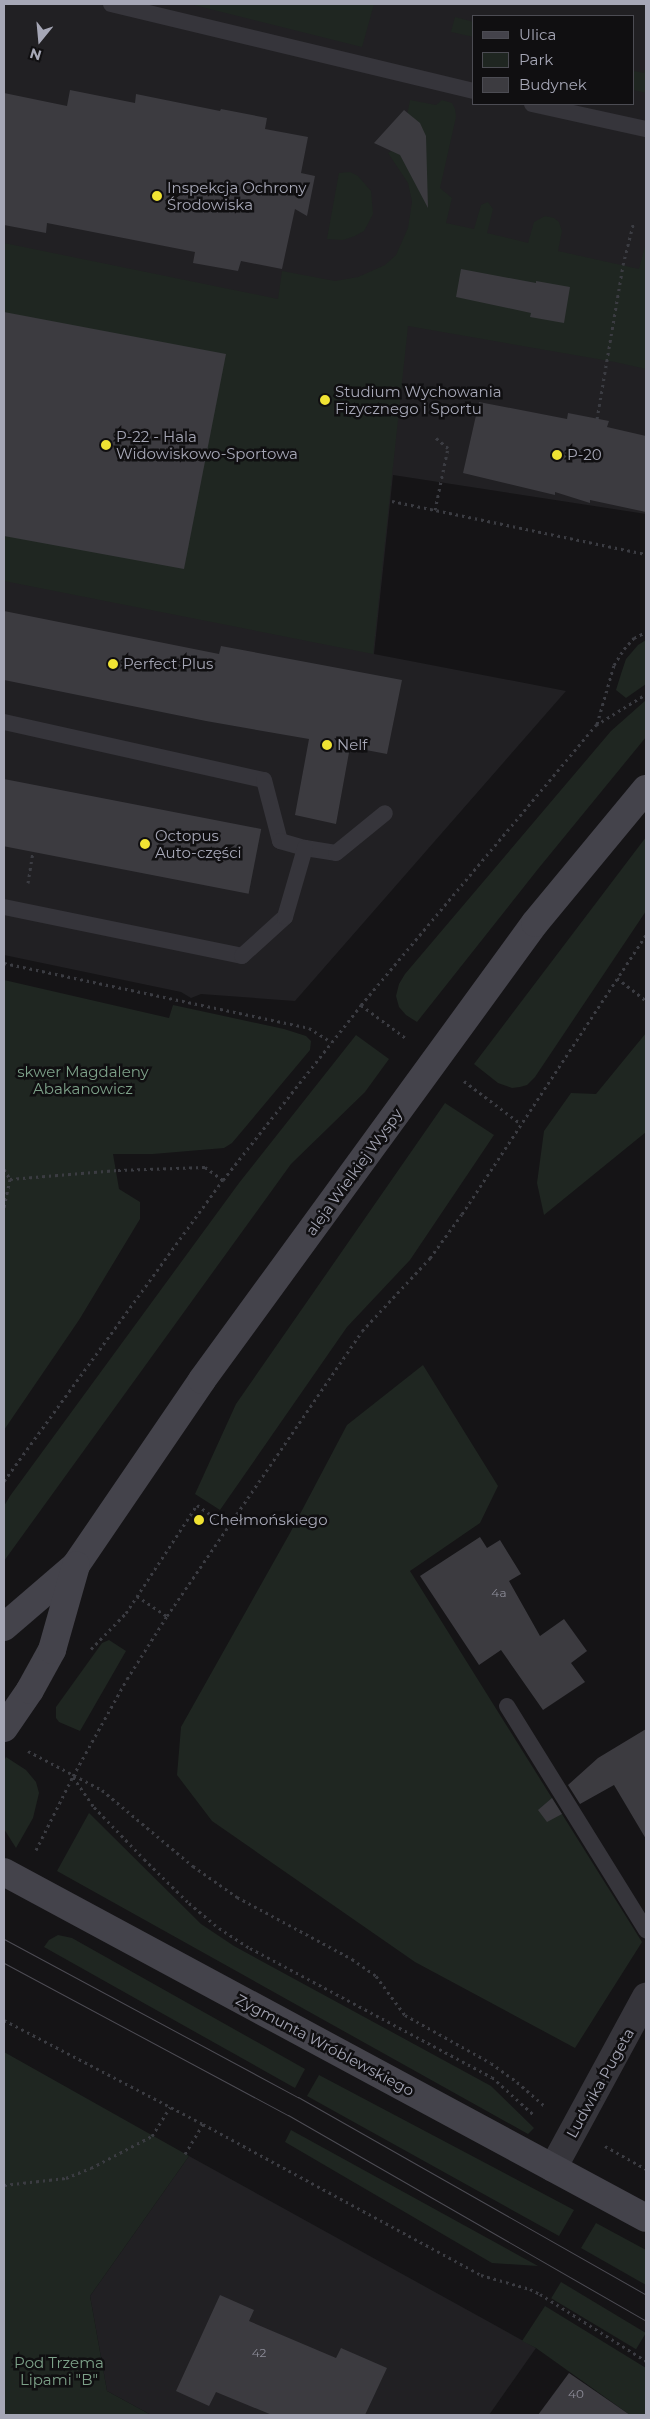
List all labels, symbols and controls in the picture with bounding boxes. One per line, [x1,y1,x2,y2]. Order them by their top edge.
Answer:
north arrow [15,15,65,65]
legend [472,15,635,105]
text: Ulica [519,25,556,44]
text: N [28,44,44,65]
text: Park [519,50,553,69]
text: Budynek [519,75,587,94]
place label: Inspekcja Ochrony Środowiska [167,178,306,213]
marker: Inspekcja Ochrony Środowiska [151,190,163,202]
place label: Studium Wychowania Fizycznego i Sportu [335,382,502,417]
marker: Studium Wychowania Fizycznego i Sportu [319,394,331,406]
place label: P-22 - Hala Widowiskowo-Sportowa [116,427,298,462]
marker: P-22 - Hala Widowiskowo-Sportowa [100,439,112,451]
place label: P-20 [567,446,602,464]
marker: P-20 [551,449,563,461]
place label: Perfect Plus [123,655,213,673]
marker: Perfect Plus [107,658,119,670]
place label: Nelf [337,736,367,754]
marker: Nelf [321,739,333,751]
place label: Octopus Auto-części [155,826,242,861]
marker: Octopus Auto-części [139,838,151,850]
park label: skwer Magdaleny Abakanowicz [17,1062,149,1097]
street label: aleja Wielkiej Wyspy [302,1105,406,1239]
place label: Chełmońskiego [209,1511,328,1529]
marker: Chełmońskiego [193,1514,205,1526]
house number: 4a [491,1586,507,1600]
street label: Zygmunta Wróblewskiego [233,1990,417,2100]
street label: Ludwika Pugeta [562,2025,638,2141]
house number: 42 [252,2346,266,2360]
park label: Pod Trzema Lipami "B" [14,2353,104,2388]
house number: 40 [568,2387,584,2401]

